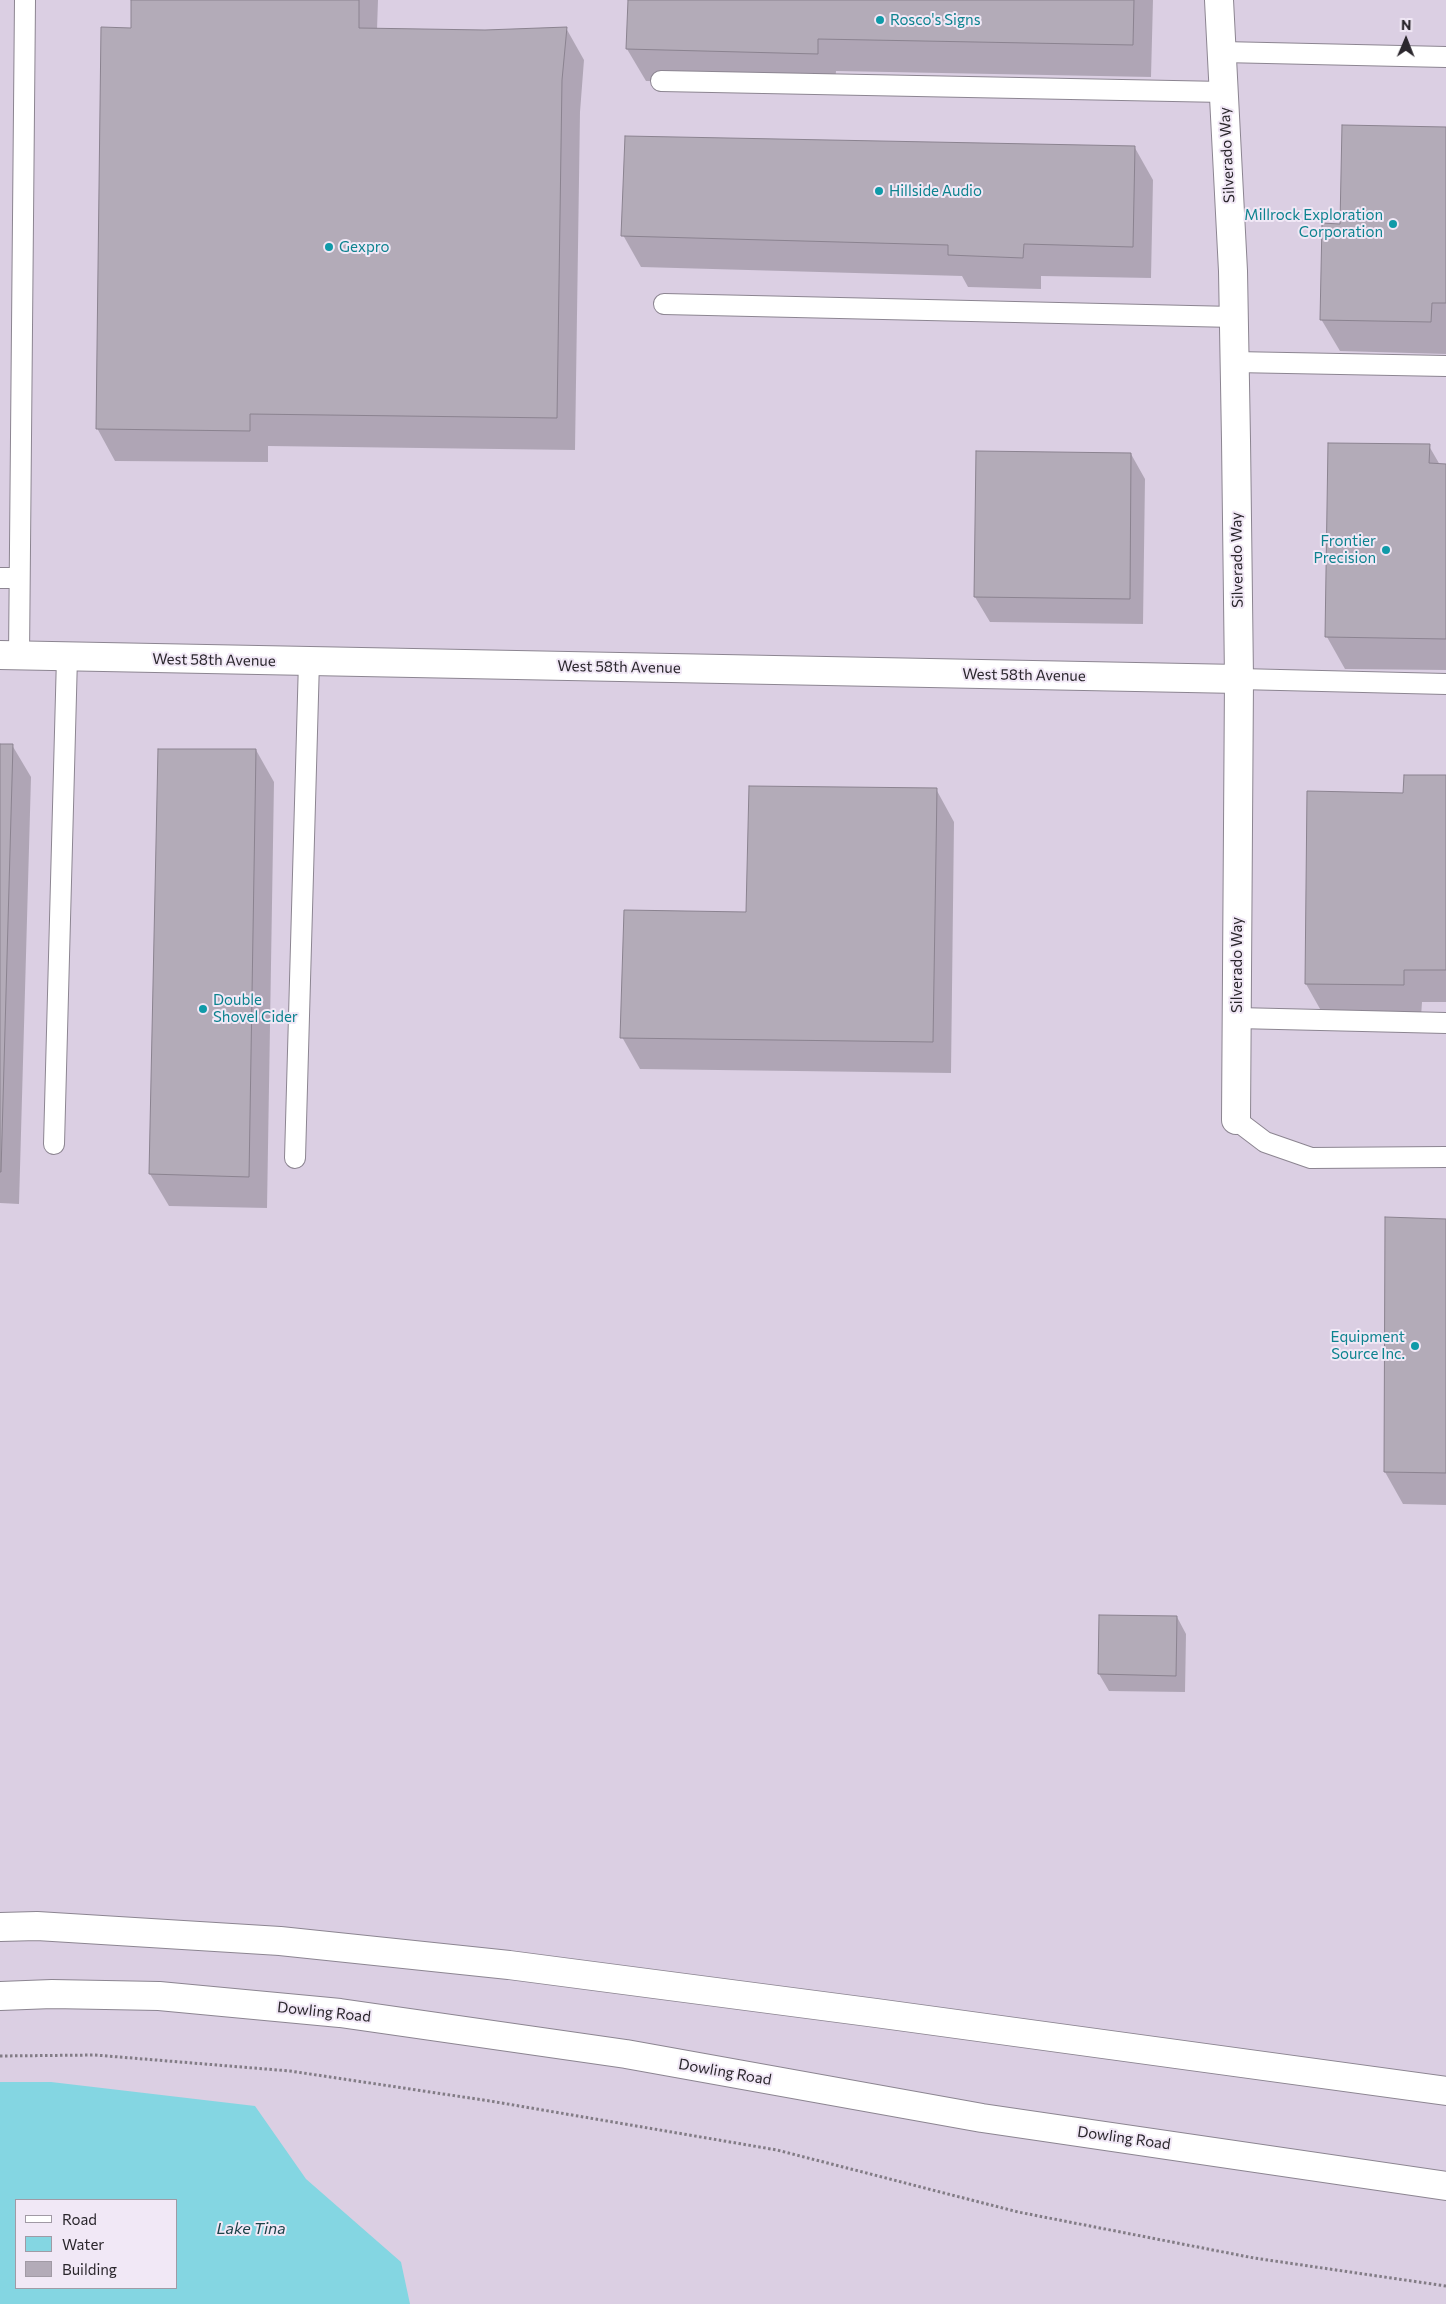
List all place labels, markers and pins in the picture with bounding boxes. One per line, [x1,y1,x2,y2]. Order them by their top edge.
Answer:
place label: Rosco's Signs [890,11,981,29]
marker: Rosco's Signs [874,14,886,26]
place label: Hillside Audio [889,182,982,200]
marker: Hillside Audio [873,185,885,197]
place label: Millrock Exploration Corporation [1244,206,1383,241]
marker: Millrock Exploration Corporation [1387,218,1399,230]
place label: Gexpro [339,238,389,256]
marker: Gexpro [323,241,335,253]
place label: Frontier Precision [1313,532,1376,567]
marker: Frontier Precision [1380,544,1392,556]
place label: Double Shovel Cider [213,991,298,1026]
marker: Double Shovel Cider [197,1003,209,1015]
place label: Equipment Source Inc. [1330,1328,1405,1363]
marker: Equipment Source Inc. [1409,1340,1421,1352]

